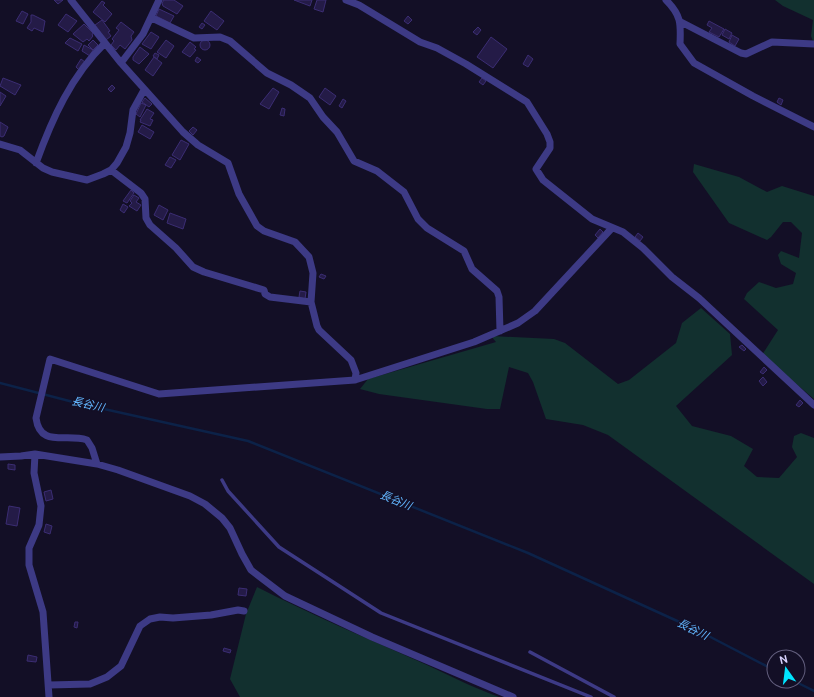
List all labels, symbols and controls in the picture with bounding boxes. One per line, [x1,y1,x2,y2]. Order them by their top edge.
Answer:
water label: 長谷川 [71,394,106,414]
water label: 長谷川 [378,488,414,512]
water label: 長谷川 [676,616,711,642]
north arrow [766,649,806,689]
text: N [778,652,789,666]

